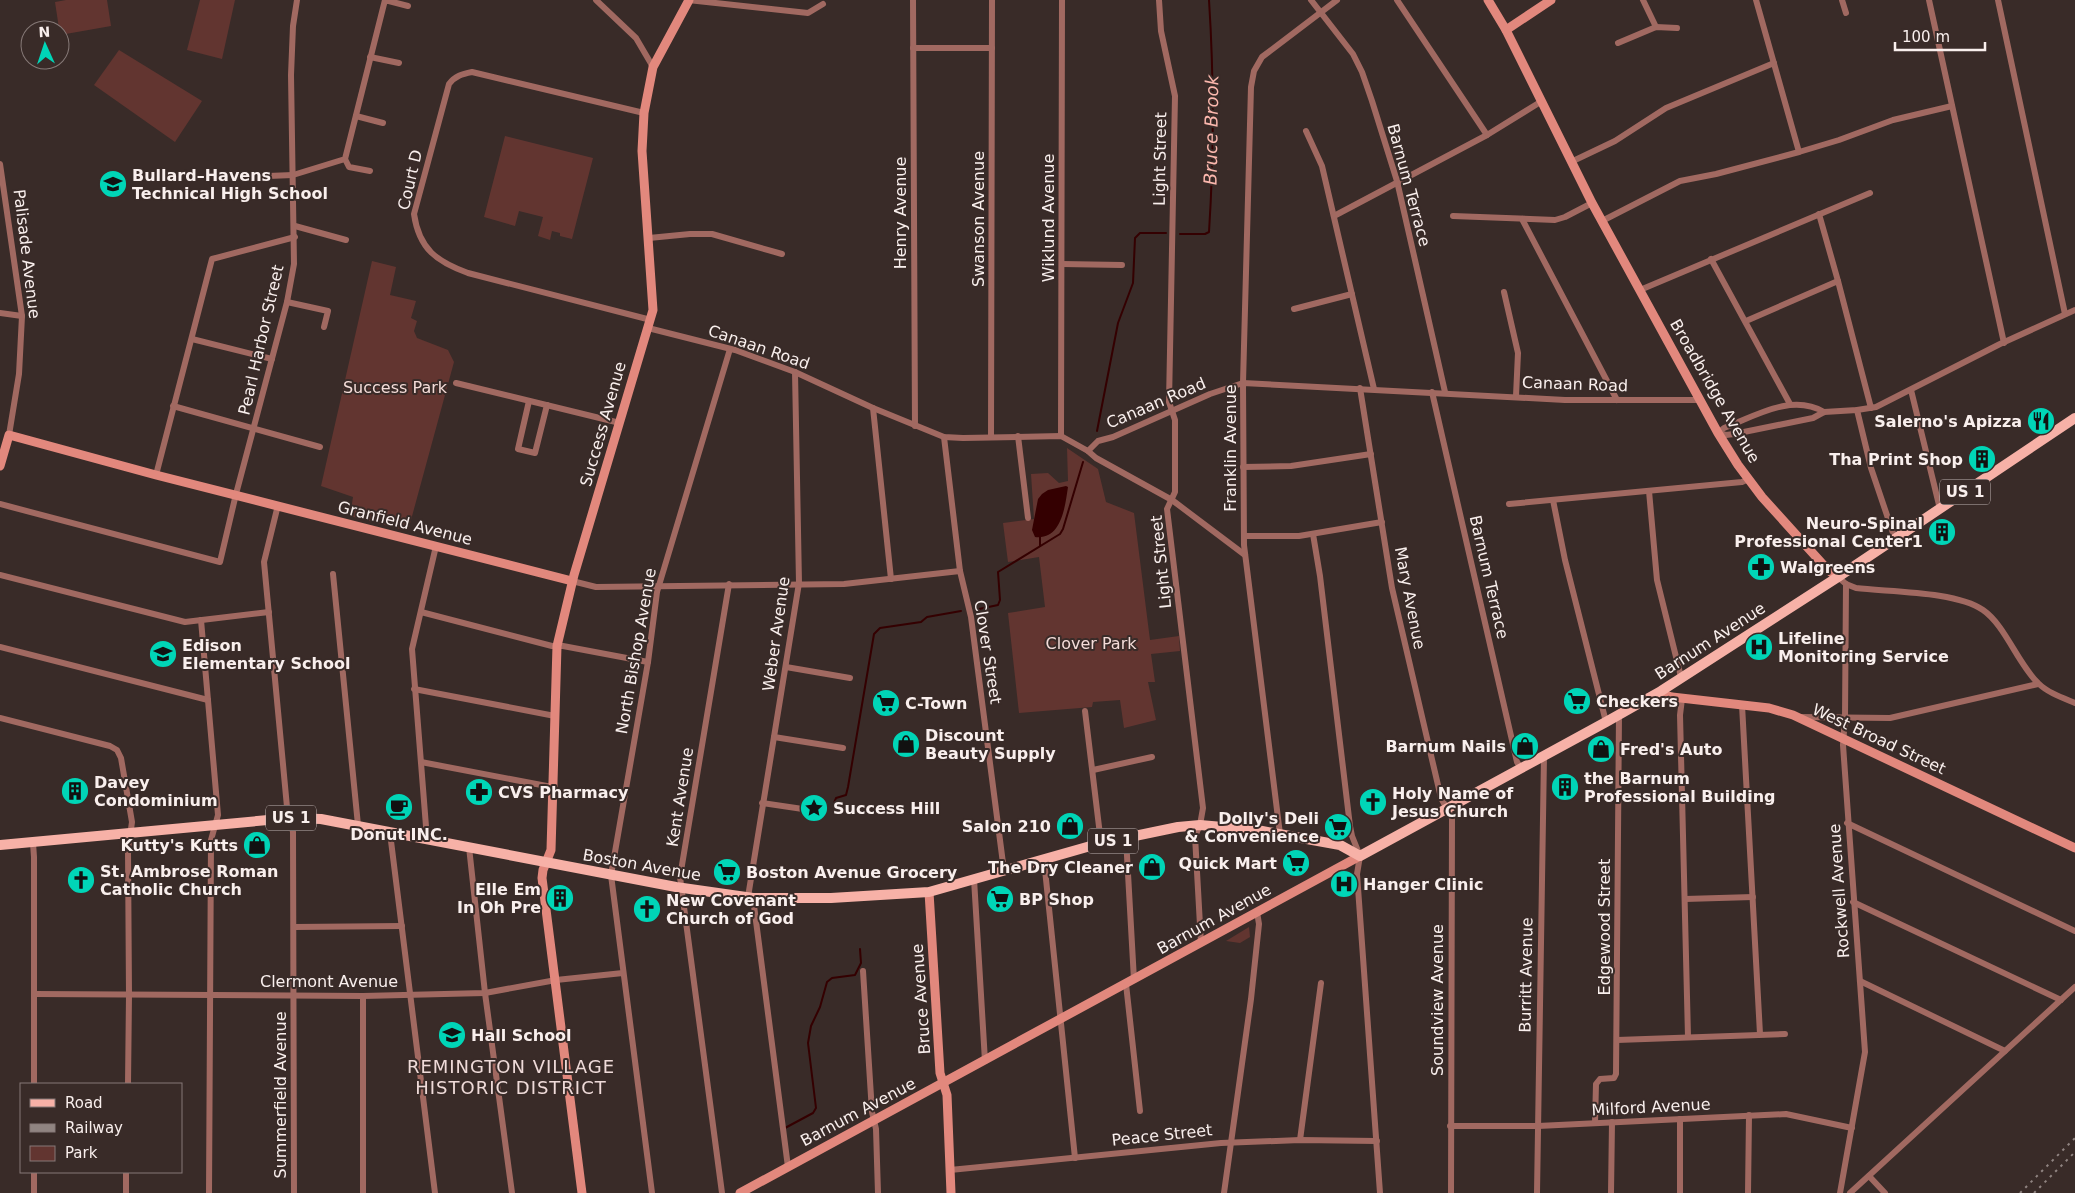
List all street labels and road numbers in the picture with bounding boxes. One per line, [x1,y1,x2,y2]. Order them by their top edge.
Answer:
street label: Light Street [1150,112,1170,206]
street label: Barnum Terrace [1383,122,1435,248]
street label: Court D [394,148,426,212]
street label: Swanson Avenue [969,151,988,287]
street label: Wiklund Avenue [1039,154,1058,282]
street label: Henry Avenue [891,157,910,269]
street label: Palisade Avenue [10,188,44,320]
street label: Pearl Harbor Street [234,263,288,417]
street label: Broadbridge Avenue [1666,316,1764,466]
street label: Canaan Road [706,321,812,373]
street label: Success Avenue [576,359,630,489]
street label: Canaan Road [1522,373,1628,395]
street label: Canaan Road [1103,374,1209,432]
street label: Franklin Avenue [1221,384,1240,512]
road number: US 1 [1940,480,1990,504]
street label: Granfield Avenue [336,497,474,549]
street label: Barnum Terrace [1466,513,1512,641]
street label: Light Street [1147,514,1175,610]
street label: Mary Avenue [1391,545,1429,651]
street label: North Bishop Avenue [612,567,660,735]
street label: Weber Avenue [759,575,793,693]
street label: Barnum Avenue [1651,598,1769,684]
street label: Clover Street [970,599,1006,705]
street label: West Broad Street [1809,700,1949,778]
street label: Kent Avenue [663,746,697,848]
road number: US 1 [266,806,316,830]
street label: Rockwell Avenue [1825,823,1853,959]
road number: US 1 [1088,828,1138,854]
street label: Boston Avenue [581,845,703,885]
street label: Edgewood Street [1595,859,1614,995]
street label: Barnum Avenue [1154,880,1274,958]
street label: Burritt Avenue [1515,917,1537,1033]
street label: Soundview Avenue [1428,924,1447,1076]
street label: Bruce Avenue [908,943,934,1055]
street label: Clermont Avenue [260,972,398,991]
street label: Summerfield Avenue [271,1012,290,1178]
street label: Barnum Avenue [797,1074,919,1150]
street label: Milford Avenue [1591,1094,1711,1120]
street label: Peace Street [1111,1120,1213,1150]

